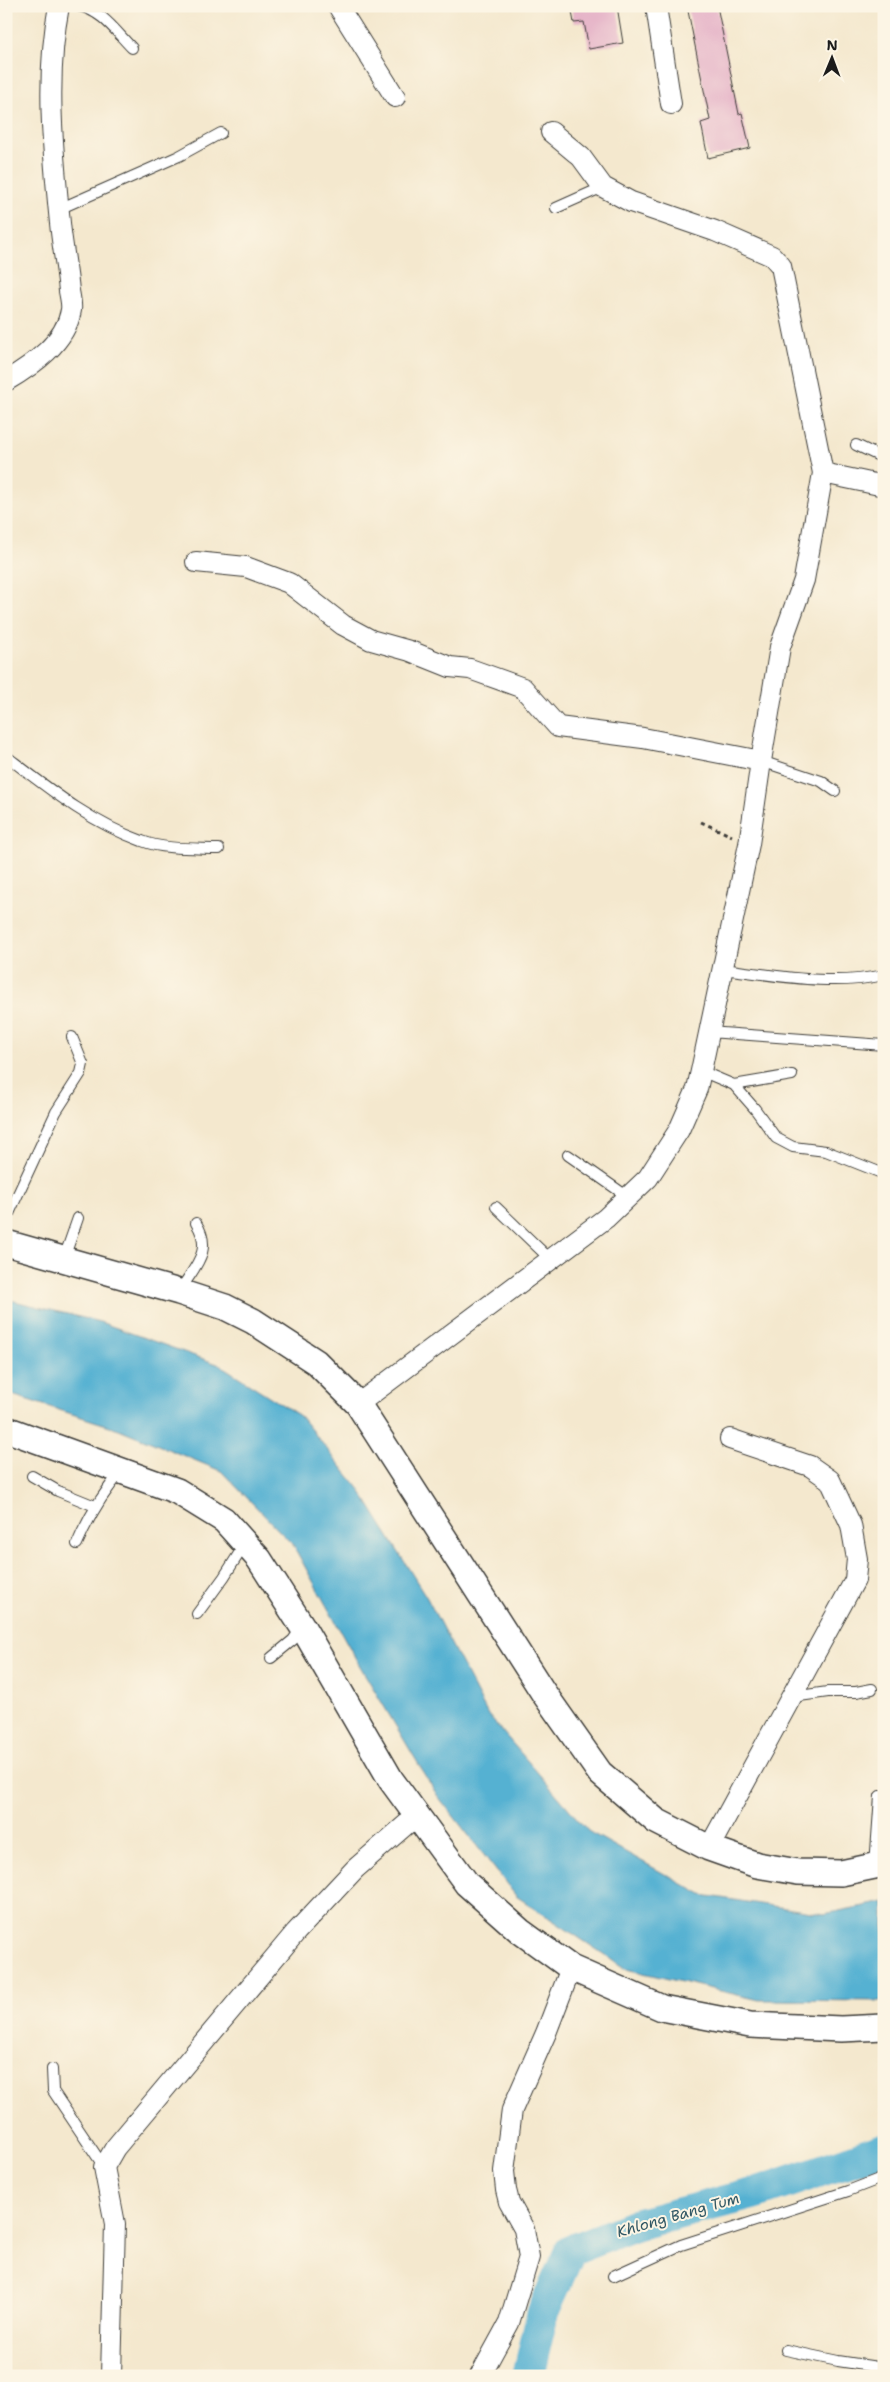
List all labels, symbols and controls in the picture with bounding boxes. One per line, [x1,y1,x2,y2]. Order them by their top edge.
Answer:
north arrow [808,32,858,82]
text: N [827,36,838,54]
water label: Khlong Bang Tum [614,2188,742,2242]

